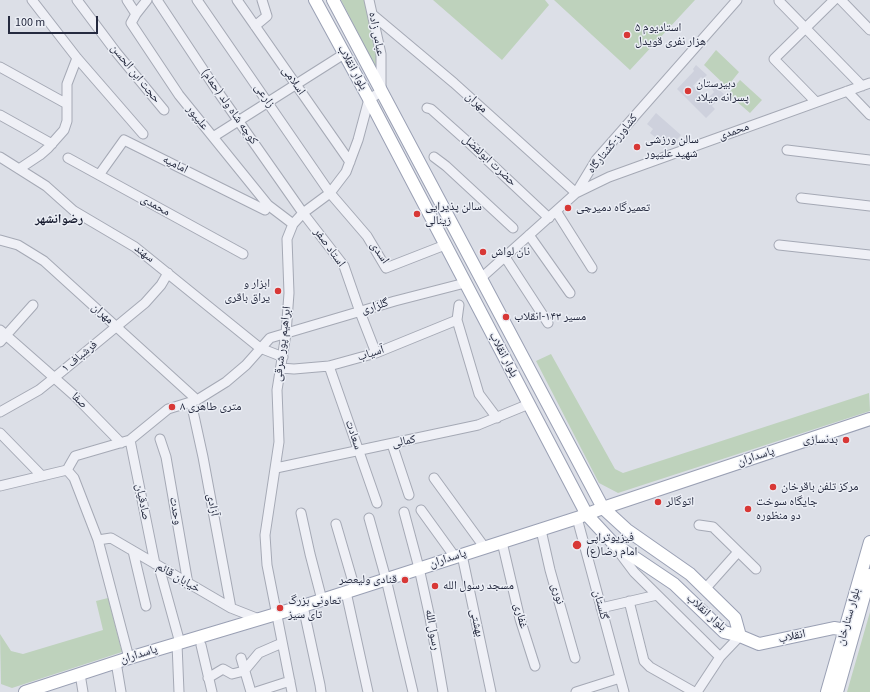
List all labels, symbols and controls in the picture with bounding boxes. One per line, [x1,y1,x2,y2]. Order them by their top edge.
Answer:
scale bar [10,8,100,34]
street label: عباس زاده [365,11,387,57]
text: 100 m [15,14,45,31]
place label: استادیوم ۵ هزار نفری قویدل [635,21,706,49]
marker: استادیوم ۵ هزار نفری قویدل [622,30,632,40]
street label: حجت ابن الحسن [107,42,163,106]
street label: بلوار انقلاب [334,43,370,93]
street label: اسلامی [278,64,308,98]
street label: کوچه شاه ولد (حمام) [197,66,261,148]
place label: دبیرستان پسرانه میلاد [696,77,749,105]
street label: زارعی [251,81,277,111]
marker: دبیرستان پسرانه میلاد [683,86,693,96]
street label: مهران [462,89,490,117]
street label: علیپور [183,103,211,133]
street label: کشاورز-کشتارگاه [585,111,641,177]
street label: محمدی [717,120,751,144]
street label: حضرت ابولفضل [459,132,519,190]
place label: سالن ورزشی شهید علیپور [645,133,699,161]
marker: سالن ورزشی شهید علیپور [632,142,642,152]
street label: امامیه [160,153,190,177]
street label: محمدی [138,192,172,220]
place label: سالن پذیرایی زینالی [425,200,482,228]
place label: تعمیرگاه دمیرچی [576,201,650,215]
marker: تعمیرگاه دمیرچی [563,203,573,213]
marker: سالن پذیرایی زینالی [412,209,422,219]
district label: رضوانشهر [35,212,83,228]
street label: استاد صفر [310,226,348,270]
street label: اسدی [366,239,392,267]
street label: سهند [131,242,157,266]
place label: نان لواش [491,245,530,259]
marker: نان لواش [478,247,488,257]
place label: ابزار و یراق باقری [224,277,270,305]
marker: ابزار و یراق باقری [273,286,283,296]
street label: گلزاری [360,296,390,318]
street label: مهران [88,300,116,328]
street label: ابراهیم پور شرقی [271,306,295,382]
place label: مسیر ۱۴۳-انقلاب [514,310,586,324]
marker: مسیر ۱۴۳-انقلاب [501,312,511,322]
street label: بلوار انقلاب [485,330,521,380]
street label: فرشباف ۱ [59,338,101,376]
street label: آسیاب [356,343,386,365]
street label: صفا [68,390,90,412]
place label: ۸ متری طاهری [180,400,242,414]
marker: ۸ متری طاهری [167,402,177,412]
street label: سعادت [341,418,365,452]
street label: کمالی [391,433,417,451]
place label: بدنسازی [803,433,838,447]
marker: بدنسازی [841,435,851,445]
street label: پاسداران [736,444,776,470]
place label: مرکز تلفن باقرخان [781,480,859,494]
marker: مرکز تلفن باقرخان [768,482,778,492]
street label: صادقیان [131,483,153,521]
street label: آزادی [203,493,221,517]
place label: اتوگالر [666,495,694,509]
place label: جایگاه سوخت دو منظوره [756,495,818,523]
street label: وحدت [165,496,185,526]
marker: اتوگالر [653,497,663,507]
marker: جایگاه سوخت دو منظوره [743,504,753,514]
place label: فیزیوتراپی امام رضا(ع) [586,531,637,559]
marker: فیزیوتراپی امام رضا(ع) [571,539,583,551]
street label: پاسداران [428,546,468,572]
street label: خیابان قائم [153,560,203,596]
place label: قنادی ولیعصر [339,573,397,587]
marker: قنادی ولیعصر [400,575,410,585]
place label: مسجد رسول الله [443,579,514,593]
marker: مسجد رسول الله [430,581,440,591]
street label: نوری [547,582,567,606]
street label: بلوار ستارخان [834,587,864,647]
street label: گلستان [589,589,611,621]
street label: بلوار انقلاب [683,591,729,635]
place label: تعاونی بزرگ تای سیز [288,594,341,622]
street label: غفاری [510,602,530,630]
marker: تعاونی بزرگ تای سیز [275,603,285,613]
street label: رسول الله [421,608,443,652]
street label: بهشتی [466,608,486,638]
street label: انقلاب [777,627,807,647]
street label: پاسداران [119,643,159,667]

